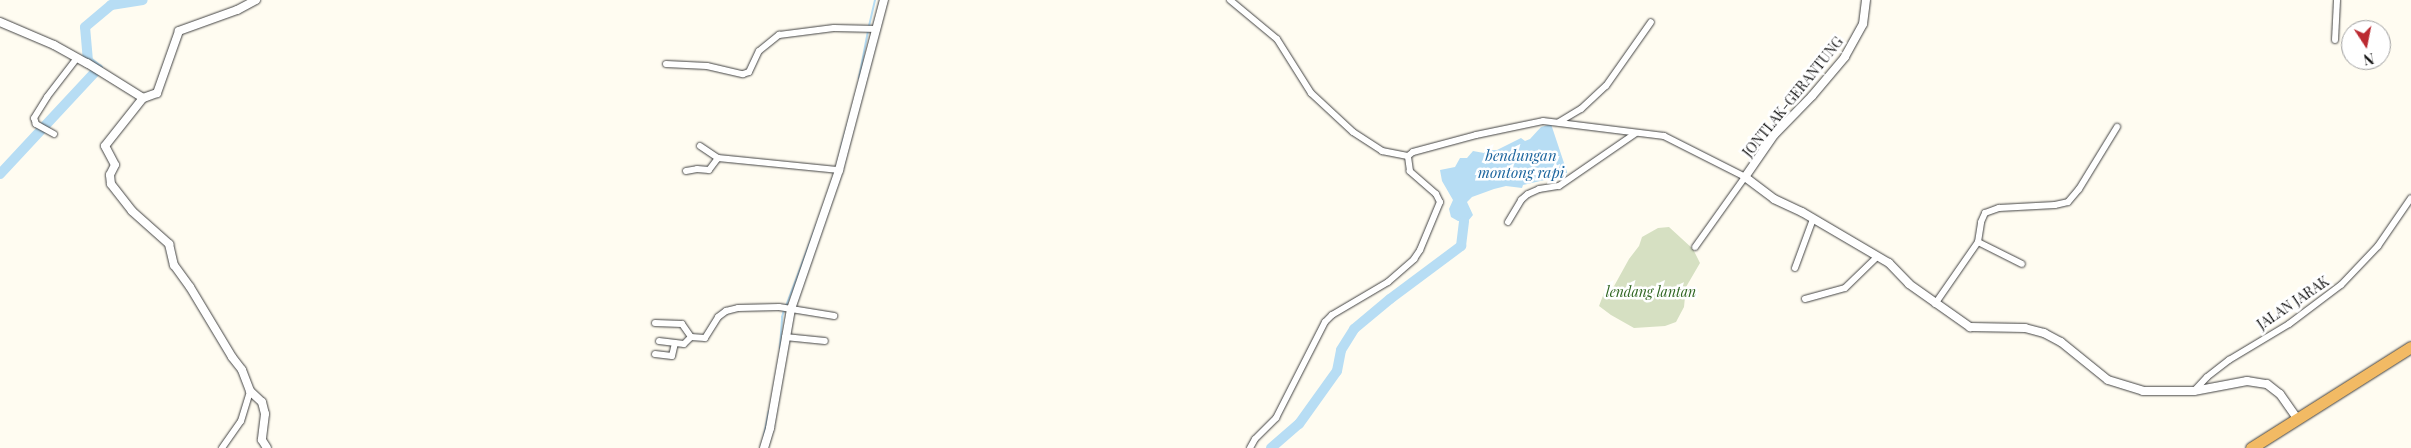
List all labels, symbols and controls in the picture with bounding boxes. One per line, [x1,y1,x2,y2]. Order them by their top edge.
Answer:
north arrow [2341,20,2391,70]
street label: JONTLAK-GERANTUNG [1739,33,1847,161]
text: N [2362,49,2376,70]
water label: bendungan montong rapi [1478,146,1564,181]
street label: JALAN JARAK [2254,273,2332,333]
park label: lendang lantan [1606,284,1696,300]

